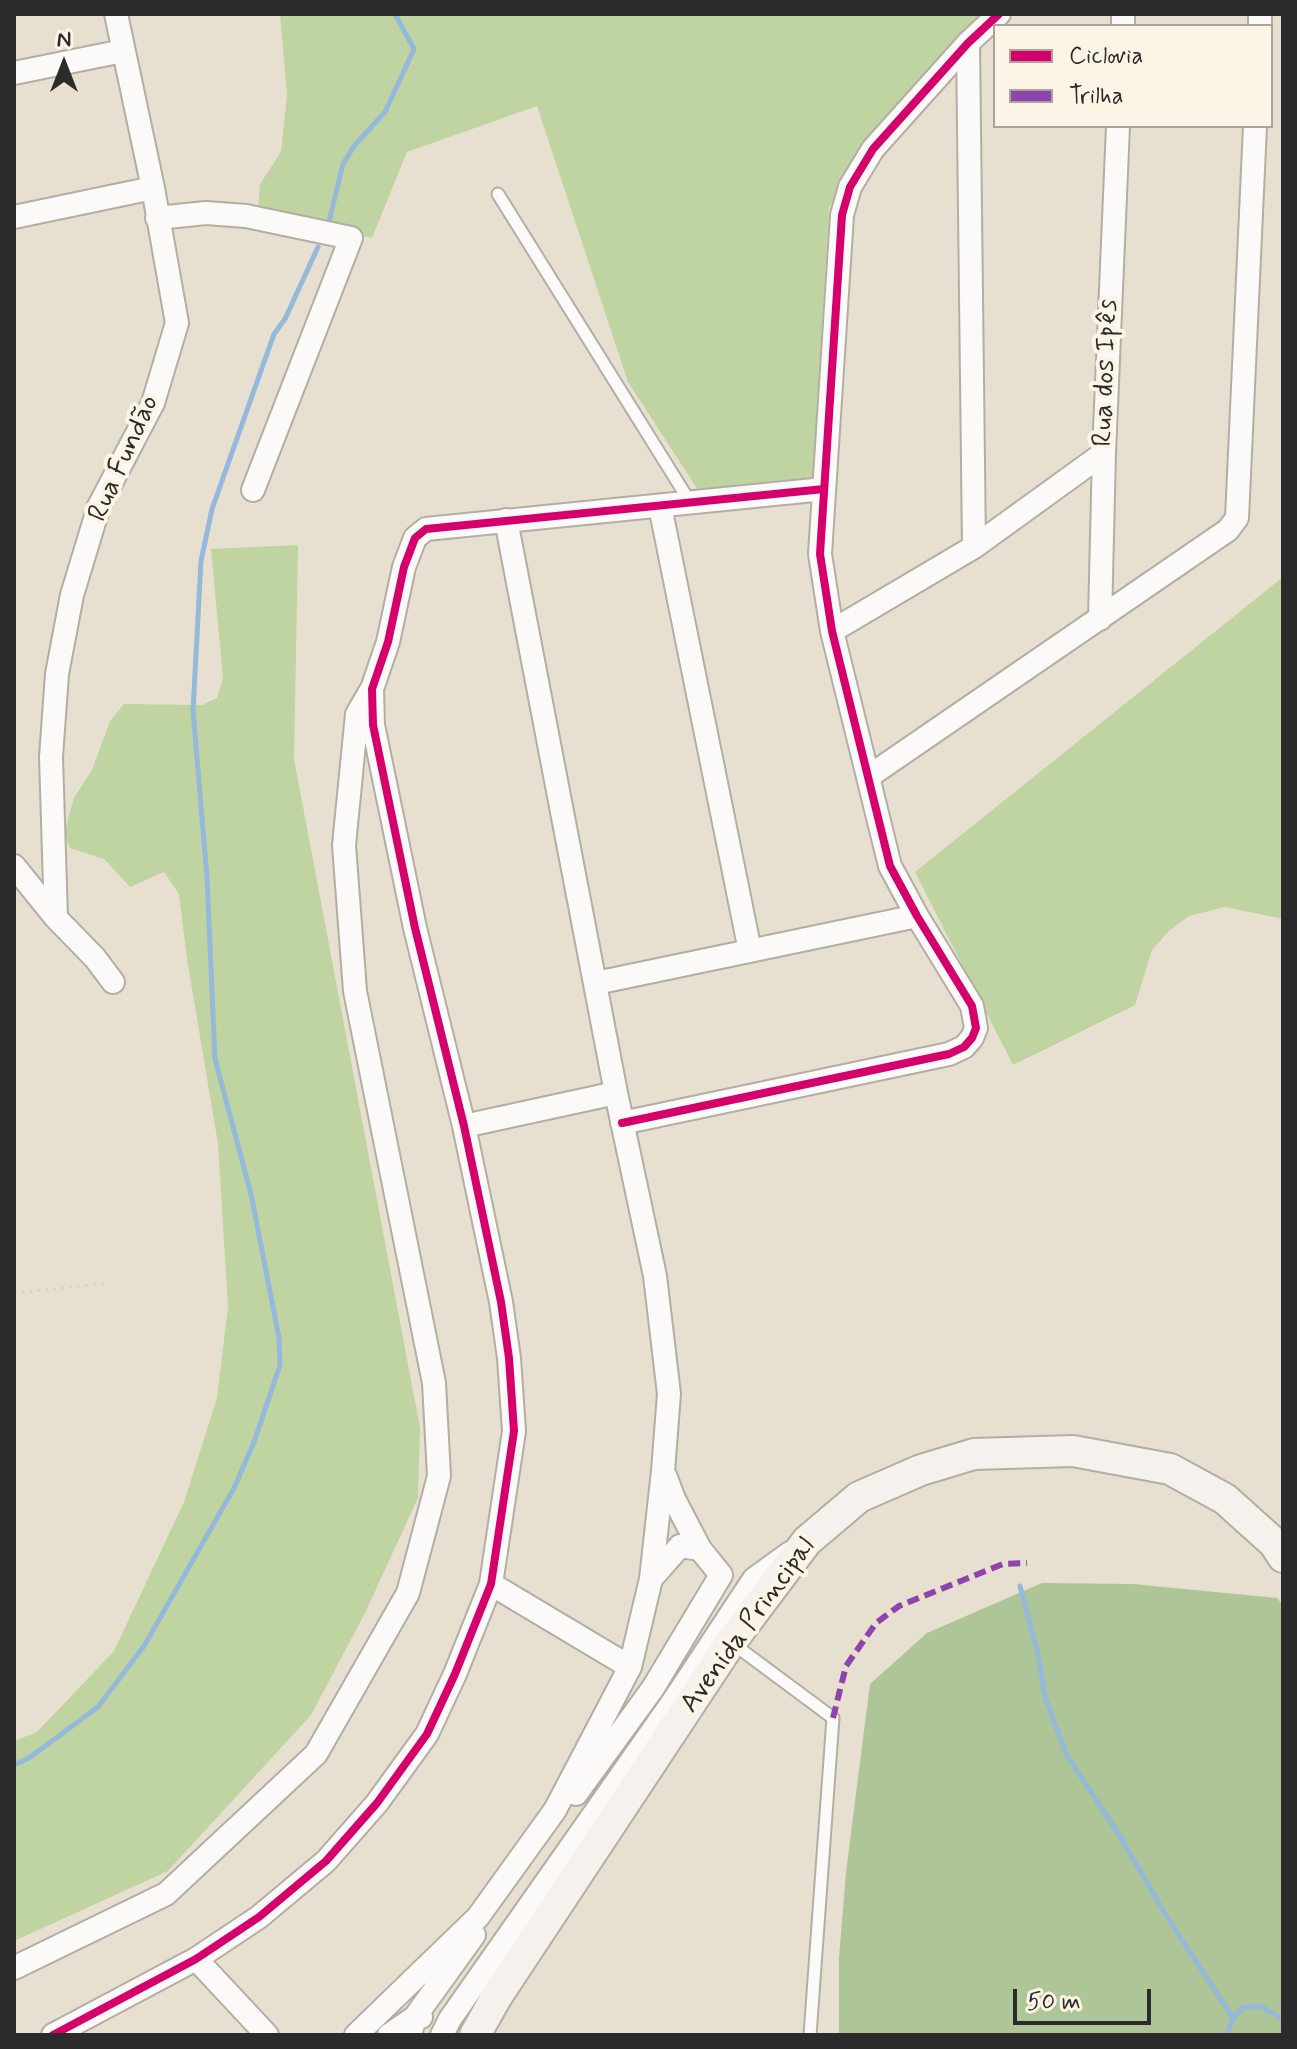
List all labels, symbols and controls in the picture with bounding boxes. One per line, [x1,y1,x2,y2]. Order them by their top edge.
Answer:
north arrow [24,24,104,104]
legend [993,24,1273,128]
text: N [57,26,71,54]
text: Ciclovia [1069,41,1143,72]
text: Trilha [1069,81,1124,112]
street label: Rua dos Ipês [1088,299,1126,447]
street label: Rua Fundão [82,391,168,527]
street label: Avenida Principal [674,1532,824,1720]
scale bar [1017,1973,1155,2023]
text: 50 m [1027,1987,1081,2018]

